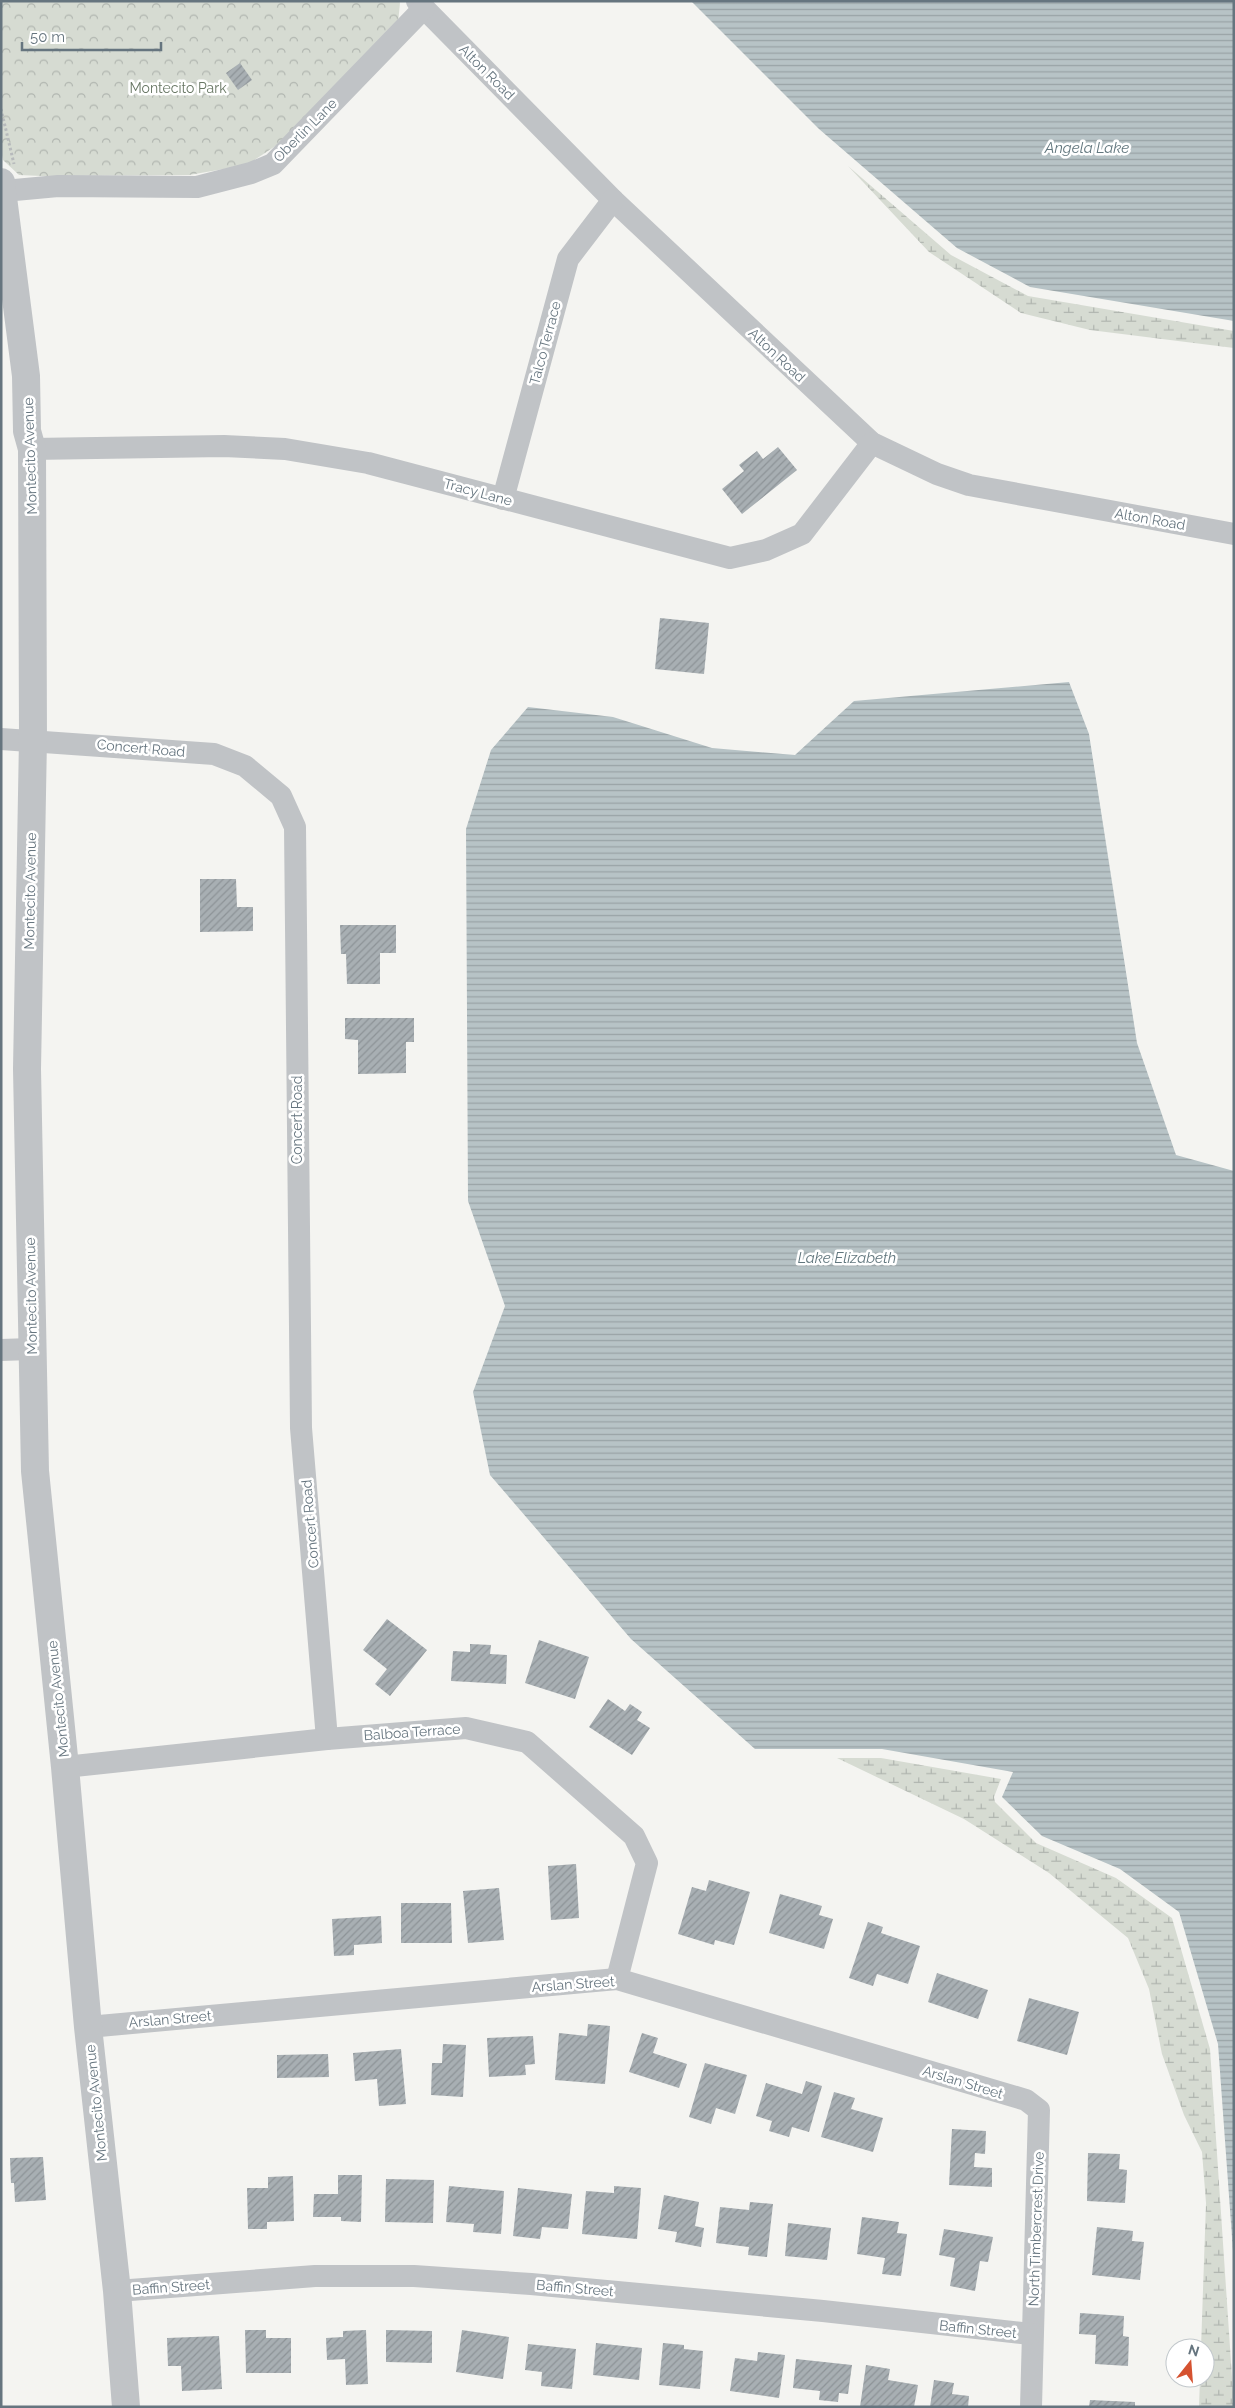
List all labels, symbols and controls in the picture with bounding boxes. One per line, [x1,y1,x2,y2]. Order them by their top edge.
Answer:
scale bar [22,20,161,52]
text: 50 m [30,28,65,46]
street label: Alton Road [456,41,518,103]
park label: Montecito Park [129,80,227,96]
street label: Oberlin Lane [270,95,340,165]
water label: Angela Lake [1044,139,1129,157]
street label: Talco Terrace [526,299,564,387]
street label: Alton Road [745,325,809,385]
street label: Montecito Avenue [20,397,40,515]
street label: Tracy Lane [442,475,514,509]
street label: Alton Road [1113,505,1187,533]
street label: Concert Road [96,736,186,760]
street label: Montecito Avenue [21,832,39,950]
street label: Concert Road [289,1076,305,1164]
street label: Montecito Avenue [22,1237,40,1355]
water label: Lake Elizabeth [798,1249,896,1267]
street label: Concert Road [298,1479,322,1569]
street label: Montecito Avenue [44,1640,72,1758]
street label: Balboa Terrace [363,1721,461,1743]
street label: Arslan Street [531,1973,615,1995]
street label: Arslan Street [128,2007,212,2031]
street label: Montecito Avenue [82,2044,110,2162]
street label: Arslan Street [921,2062,1005,2102]
street label: North Timbercrest Drive [1025,2151,1047,2307]
street label: Baffin Street [132,2276,211,2298]
street label: Baffin Street [536,2277,615,2299]
street label: Baffin Street [939,2317,1018,2341]
north arrow [1165,2338,1215,2388]
text: N [1186,2341,1201,2360]

